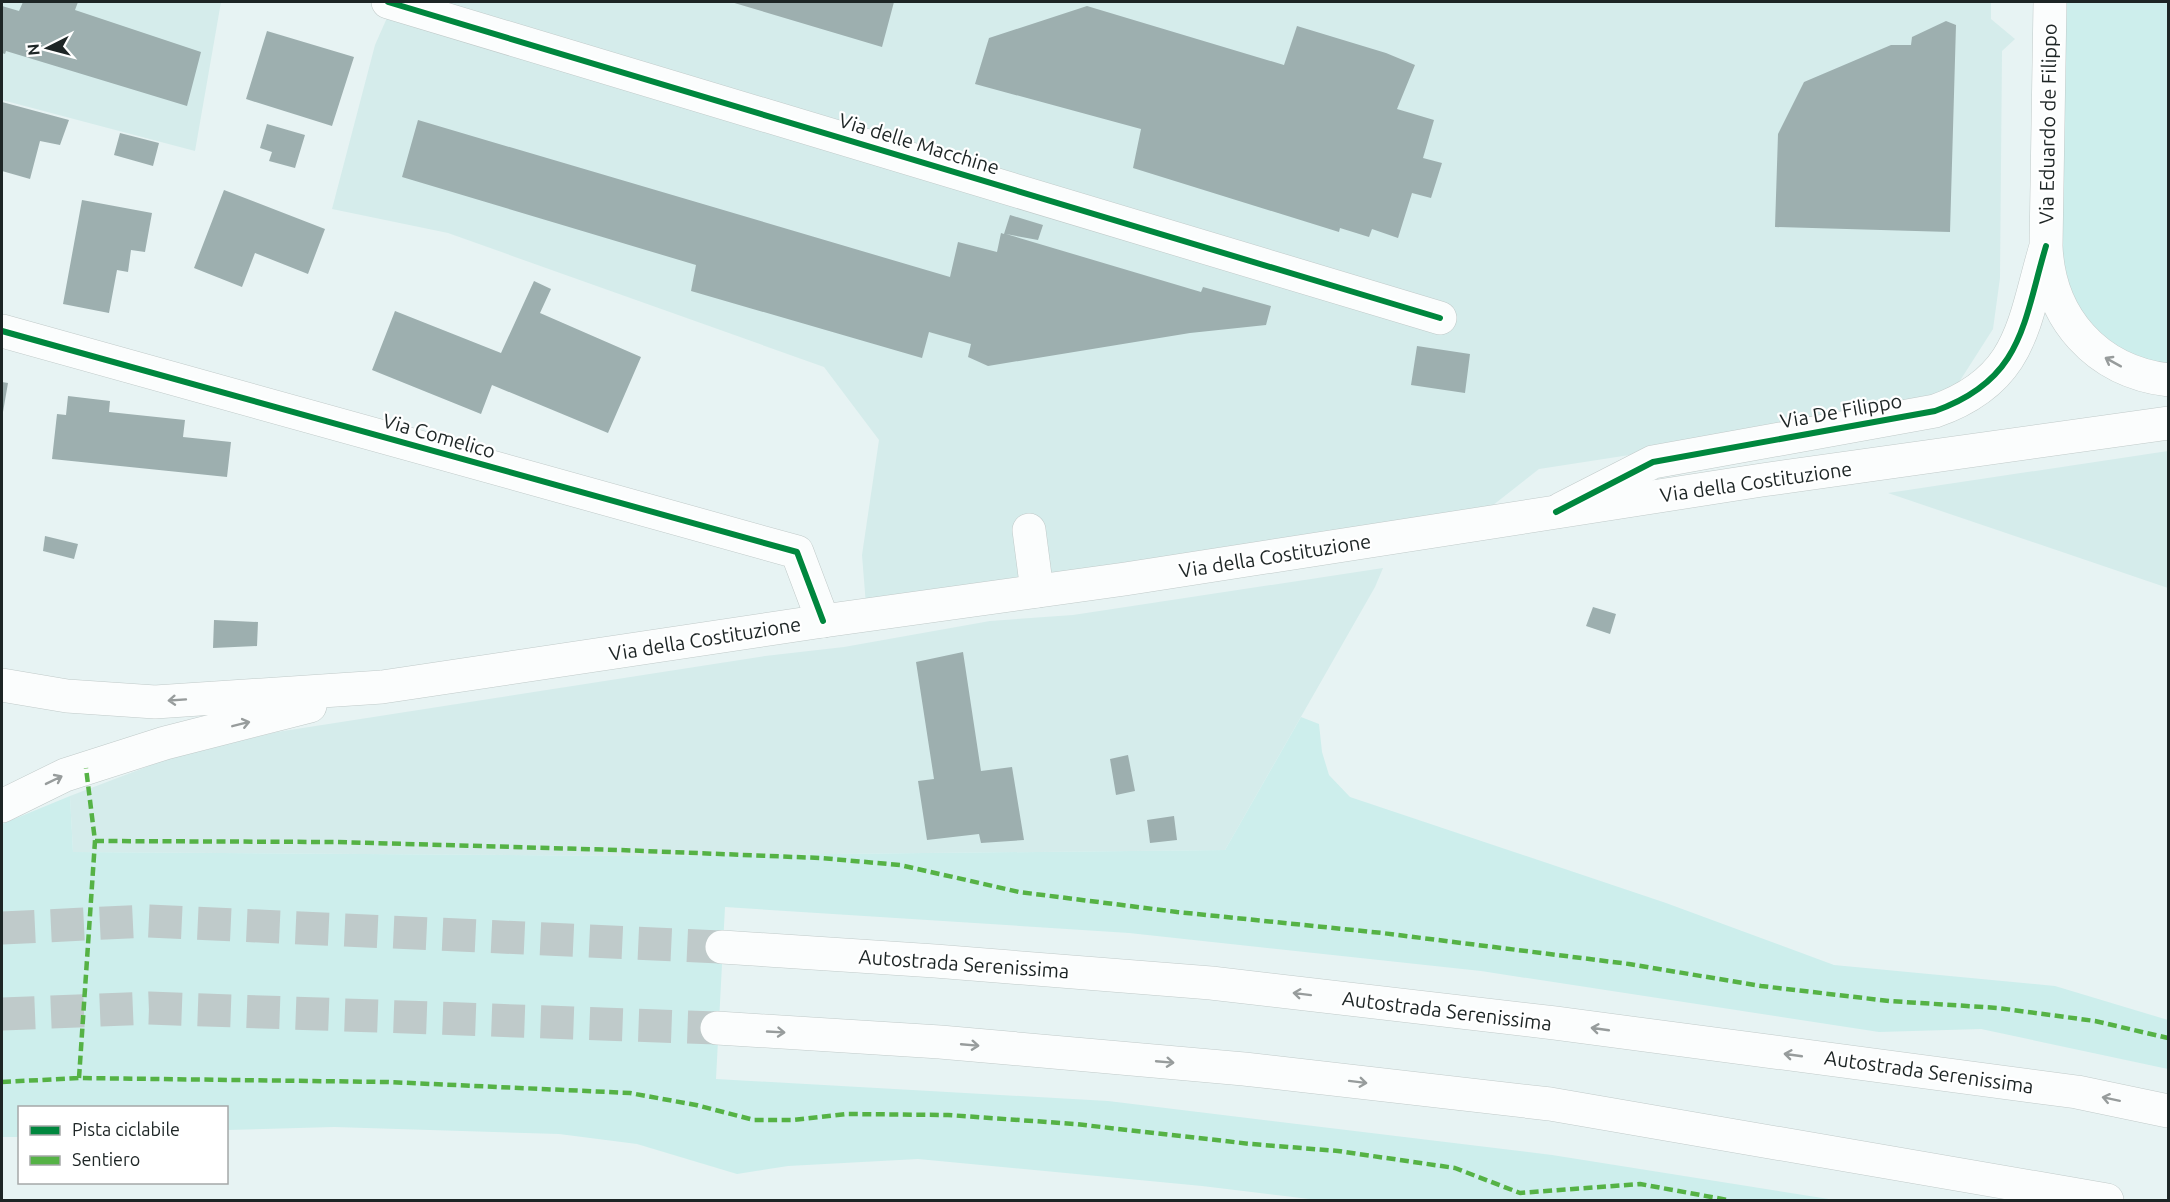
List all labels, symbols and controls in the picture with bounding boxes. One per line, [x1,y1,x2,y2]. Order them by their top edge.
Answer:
north arrow [18,18,78,78]
street label: Via Eduardo de Filippo [2034,23,2061,225]
text: N [24,43,43,56]
street label: Via delle Macchine [836,108,1002,179]
one-way arrow [2105,356,2122,368]
street label: Via De Filippo [1778,388,1904,433]
street label: Via Comelico [380,408,498,463]
street label: Via della Costituzione [1658,457,1854,506]
street label: Via della Costituzione [1177,529,1373,582]
street label: Via della Costituzione [607,612,803,665]
one-way arrow [168,695,188,706]
one-way arrow [231,718,250,730]
one-way arrow [45,774,63,786]
street label: Autostrada Serenissima [858,945,1070,982]
street label: Autostrada Serenissima [1341,986,1553,1035]
one-way arrow [1293,988,1313,999]
one-way arrow [1591,1023,1610,1034]
one-way arrow [765,1027,785,1038]
one-way arrow [960,1039,980,1050]
street label: Autostrada Serenissima [1823,1045,2035,1098]
one-way arrow [1784,1049,1804,1060]
one-way arrow [1154,1056,1174,1067]
one-way arrow [1348,1076,1368,1087]
one-way arrow [2102,1093,2122,1104]
legend [18,1106,228,1184]
text: Pista ciclabile [72,1119,180,1139]
text: Sentiero [72,1149,140,1169]

